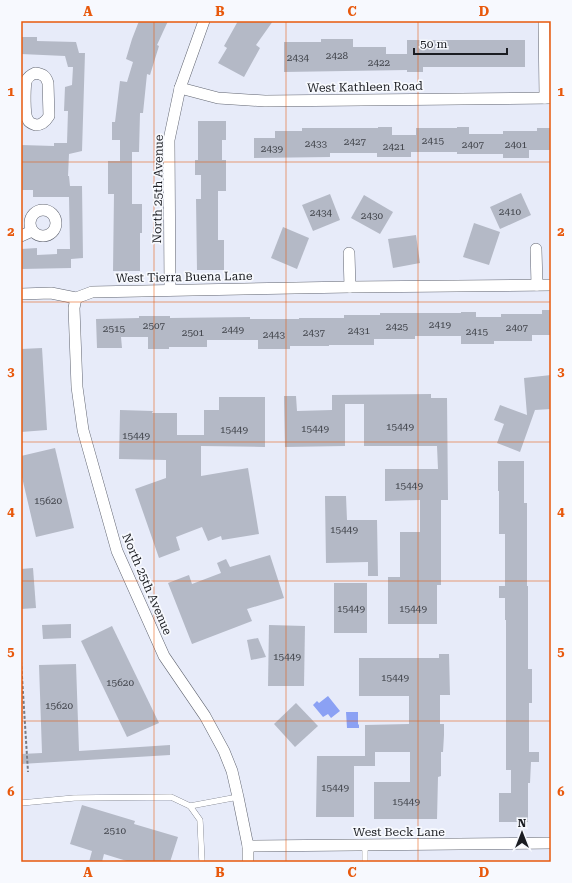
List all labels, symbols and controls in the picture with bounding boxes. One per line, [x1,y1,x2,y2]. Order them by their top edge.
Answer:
text: A [83,4,93,19]
text: B [215,4,225,19]
text: C [347,4,357,19]
text: D [479,4,489,19]
scale bar [414,30,507,56]
text: 50 m [420,37,447,51]
house number: 2428 [326,50,349,61]
house number: 2434 [287,52,310,63]
house number: 2422 [368,57,391,68]
street label: West Kathleen Road [307,79,423,95]
text: 1 [7,84,15,99]
text: 1 [557,84,565,99]
street label: North 25th Avenue [150,134,166,244]
house number: 2415 [422,135,445,146]
house number: 2427 [344,136,367,147]
house number: 2433 [305,138,328,149]
house number: 2407 [462,139,485,150]
house number: 2401 [505,139,528,150]
house number: 2421 [383,141,406,152]
house number: 2439 [261,143,284,154]
house number: 2410 [499,206,522,217]
house number: 2434 [310,207,333,218]
house number: 2430 [361,210,384,221]
text: 2 [7,224,15,239]
text: 2 [557,224,565,239]
street label: West Tierra Buena Lane [115,269,253,285]
house number: 2419 [429,319,452,330]
house number: 2507 [143,320,166,331]
house number: 2425 [386,321,409,332]
house number: 2407 [506,322,529,333]
house number: 2515 [103,323,126,334]
house number: 2449 [222,324,245,335]
house number: 2431 [348,325,371,336]
house number: 2415 [466,326,489,337]
house number: 2501 [182,327,205,338]
house number: 2437 [303,327,326,338]
house number: 2443 [263,329,286,340]
text: 3 [7,364,15,379]
text: 3 [557,364,565,379]
house number: 15449 [386,421,414,432]
house number: 15449 [301,423,329,434]
house number: 15449 [220,424,248,435]
house number: 15449 [122,430,150,441]
house number: 15449 [395,480,423,491]
house number: 15620 [34,495,62,506]
text: 4 [7,504,15,519]
text: 4 [557,504,565,519]
house number: 15449 [330,524,358,535]
street label: North 25th Avenue [119,531,175,637]
house number: 15449 [337,603,365,614]
house number: 15449 [399,603,427,614]
text: 5 [7,644,15,659]
text: 5 [557,644,565,659]
house number: 15449 [273,651,301,662]
house number: 15449 [381,672,409,683]
house number: 15620 [106,677,134,688]
house number: 15620 [45,700,73,711]
house number: 15449 [321,782,349,793]
text: 6 [7,784,15,799]
text: 6 [557,784,565,799]
house number: 15449 [392,796,420,807]
north arrow [502,813,542,853]
text: N [518,817,527,830]
house number: 2510 [104,825,127,836]
street label: West Beck Lane [353,825,445,839]
text: A [83,865,93,880]
text: B [215,865,225,880]
text: C [347,865,357,880]
text: D [479,865,489,880]

